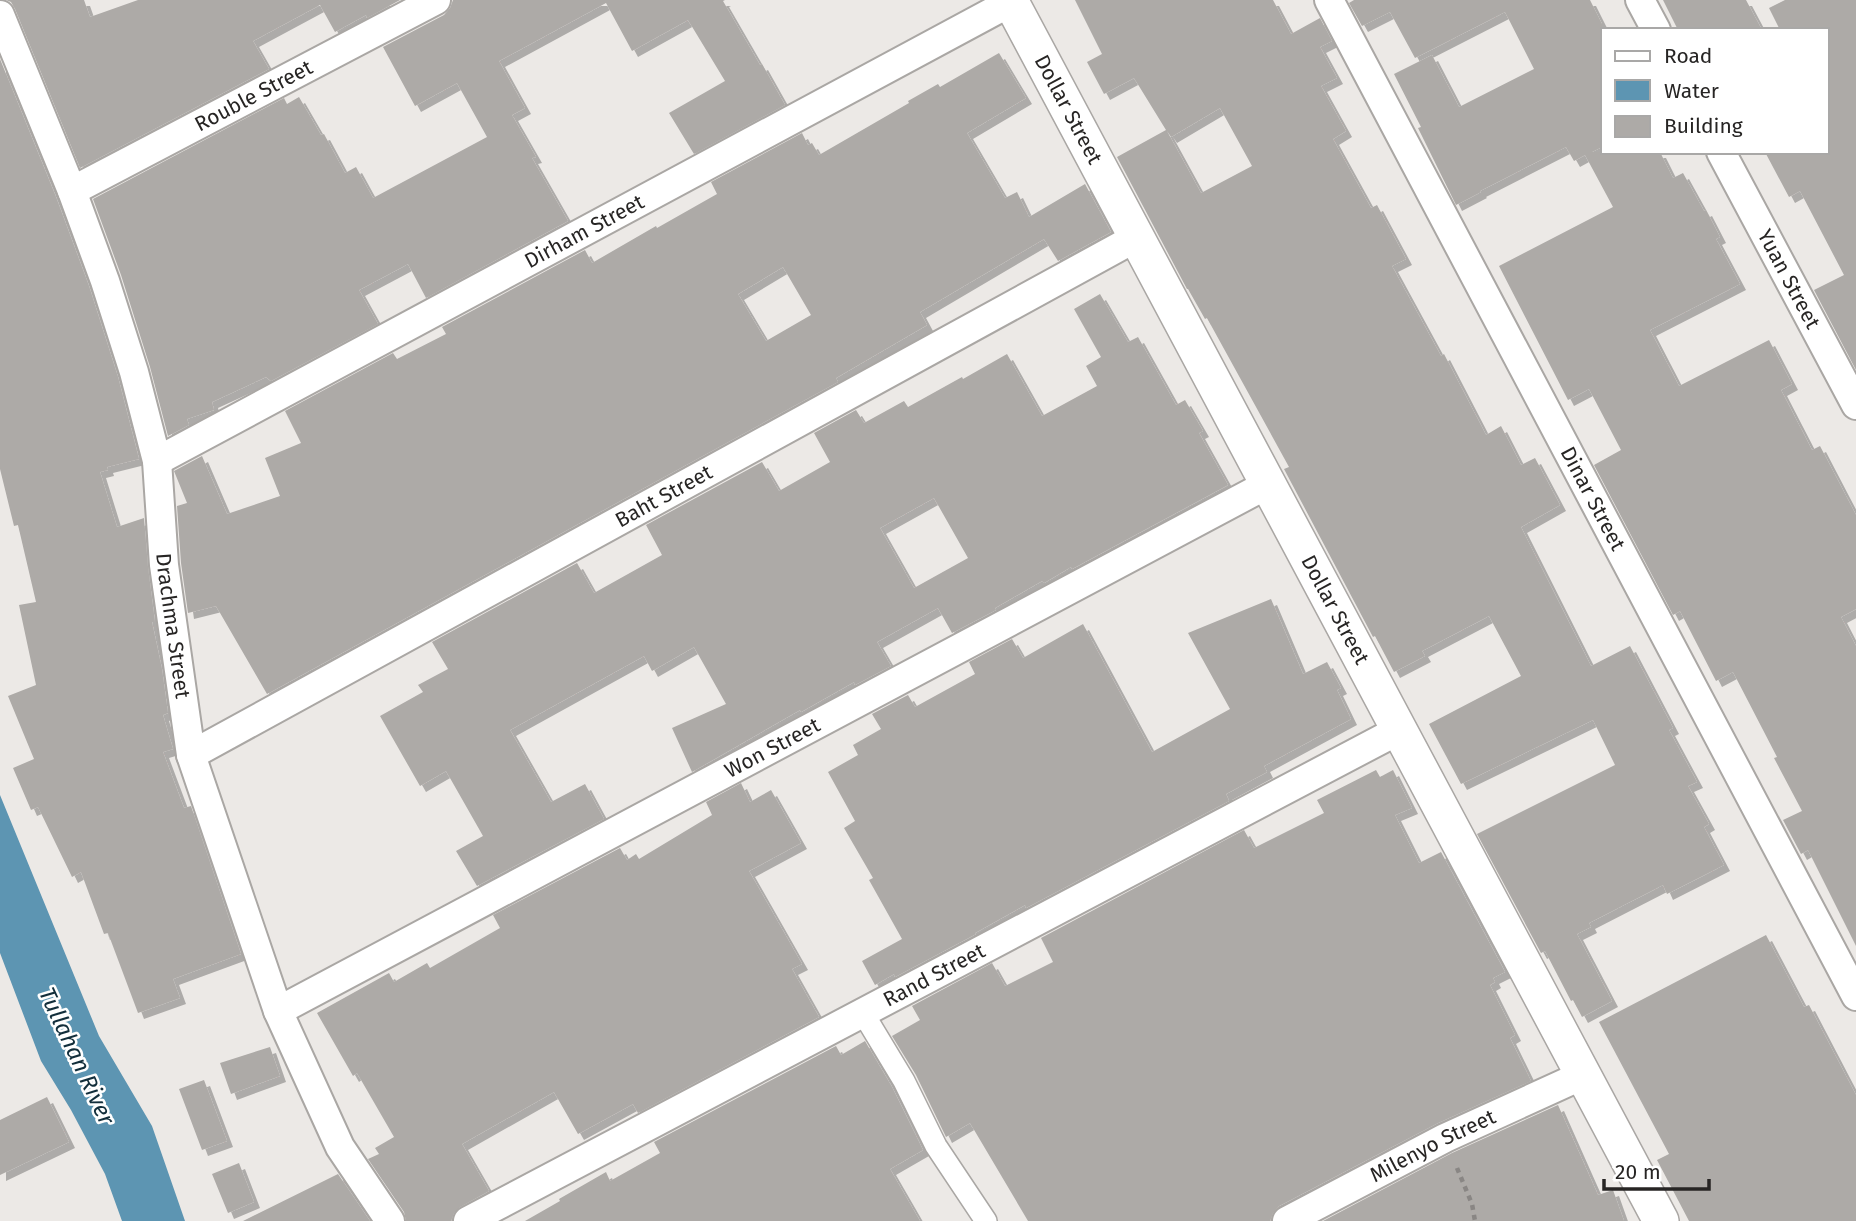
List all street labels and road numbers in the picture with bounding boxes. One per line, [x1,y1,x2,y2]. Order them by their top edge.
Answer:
street label: Dollar Street [1029,50,1108,169]
street label: Rouble Street [190,54,317,137]
street label: Dirham Street [520,189,649,274]
street label: Yuan Street [1752,225,1826,334]
street label: Dinar Street [1555,442,1631,555]
street label: Baht Street [611,459,717,533]
street label: Dollar Street [1295,551,1375,669]
street label: Drachma Street [150,552,196,701]
street label: Won Street [720,712,825,784]
street label: Rand Street [879,937,990,1013]
street label: Milenyo Street [1365,1104,1500,1188]

